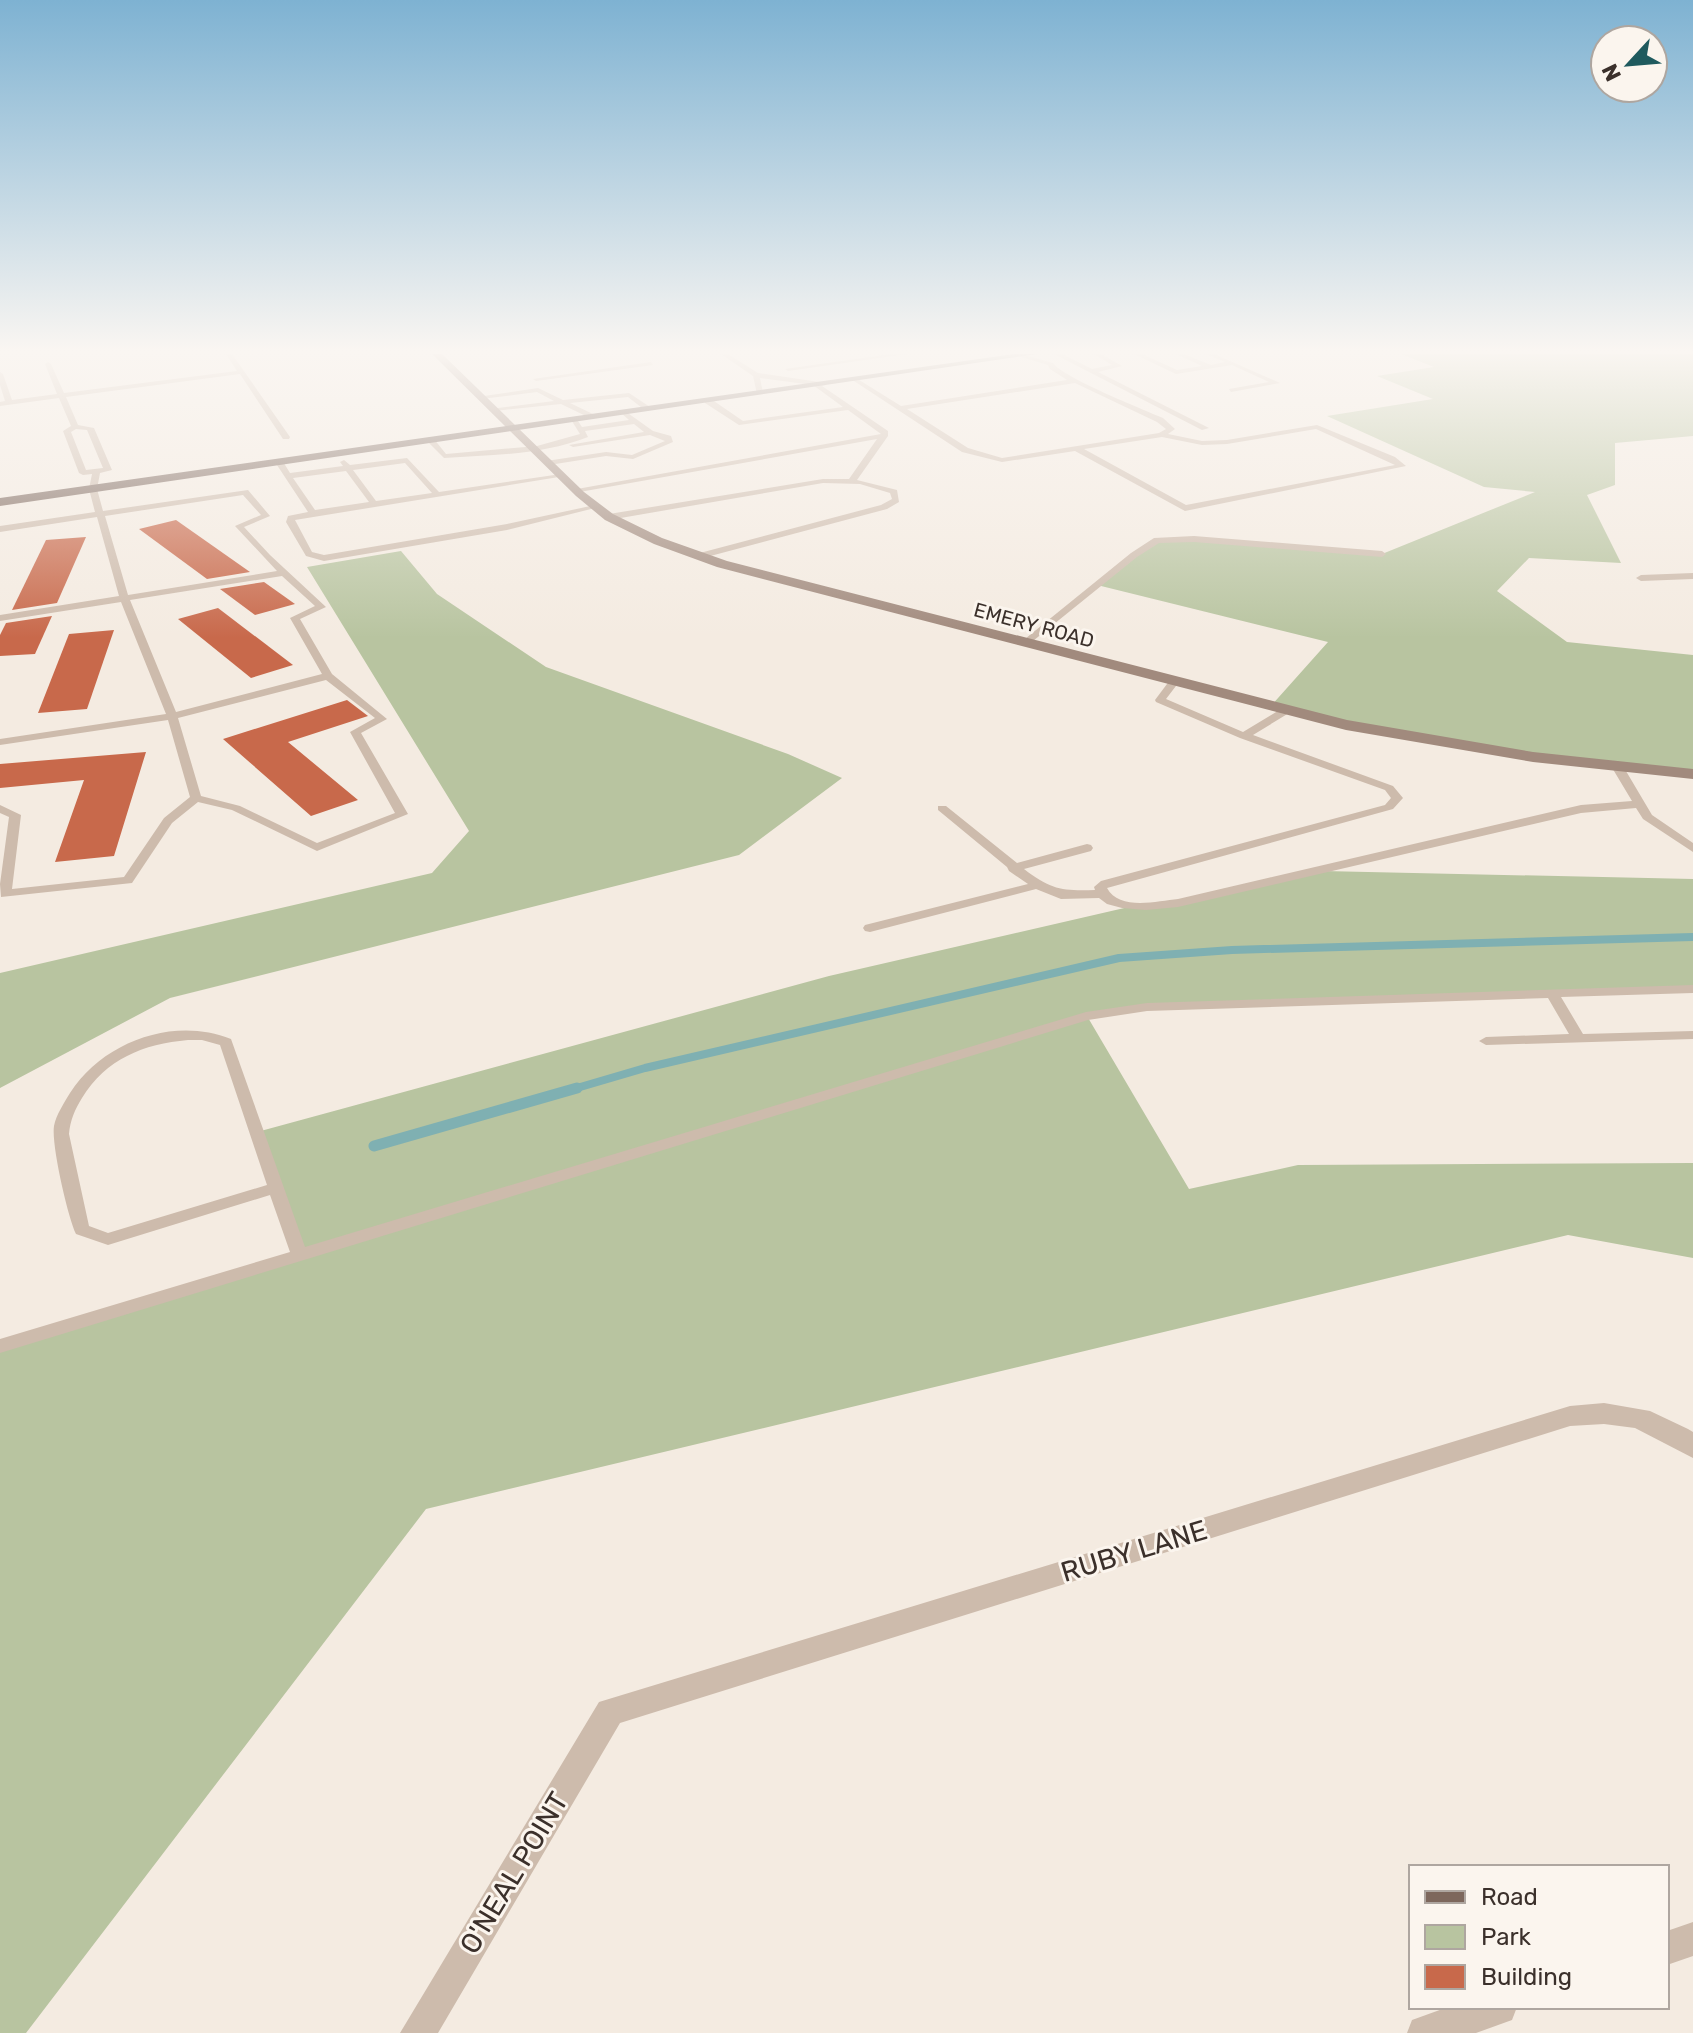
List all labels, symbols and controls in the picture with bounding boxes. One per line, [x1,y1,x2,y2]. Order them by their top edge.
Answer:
north arrow [1589,24,1669,104]
text: N [1596,60,1627,86]
street label: EMERY ROAD [971,597,1097,653]
street label: RUBY LANE [1057,1513,1211,1589]
street label: O'NEAL POINT [453,1786,575,1960]
legend [1409,1865,1669,2009]
text: Road [1481,1883,1538,1911]
text: Park [1481,1923,1532,1951]
text: Building [1481,1963,1572,1991]

